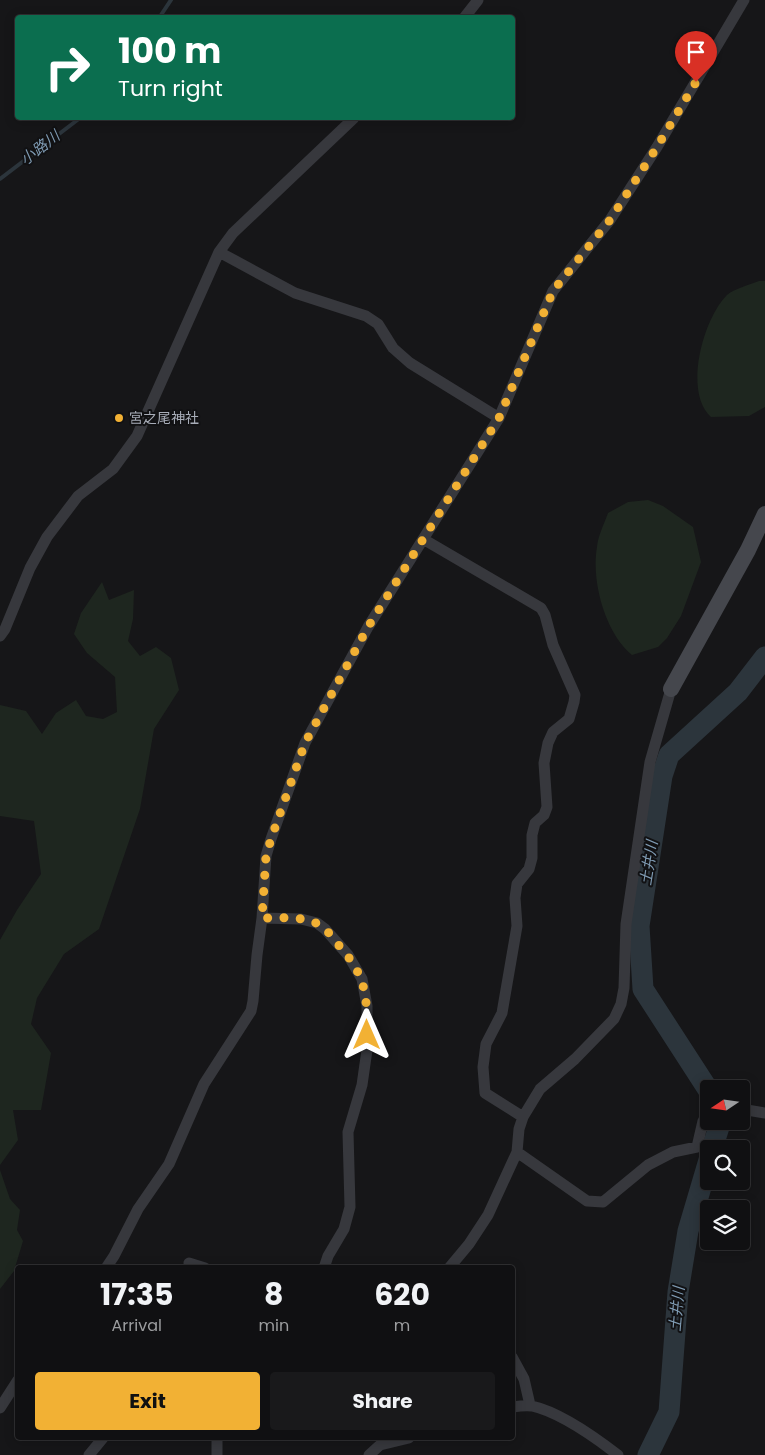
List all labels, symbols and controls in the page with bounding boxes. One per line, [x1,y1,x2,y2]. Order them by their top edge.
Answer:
text: 100 m [118,26,221,75]
pin [675,31,717,82]
icon: right [35,35,100,100]
icon: arrive [682,38,710,66]
text: Turn right [118,73,223,104]
water label: 小路川 [15,124,65,170]
place label: 宮之尾神社 [129,408,199,428]
marker: 宮之尾神社 [113,412,125,424]
water label: 土井川 [635,837,663,887]
position arrow [340,1008,392,1060]
north arrow [700,1080,750,1130]
map controls [700,1080,750,1250]
button: search [700,1140,750,1190]
button: layers [700,1200,750,1250]
text: 17:35 [100,1273,174,1316]
text: 8 [264,1273,284,1316]
text: 620 [374,1273,430,1316]
water label: 土井川 [664,1284,689,1332]
text: Arrival [112,1314,162,1337]
text: min [259,1314,289,1337]
text: m [394,1314,410,1337]
button: Exit [35,1372,260,1430]
button: Share [270,1372,495,1430]

